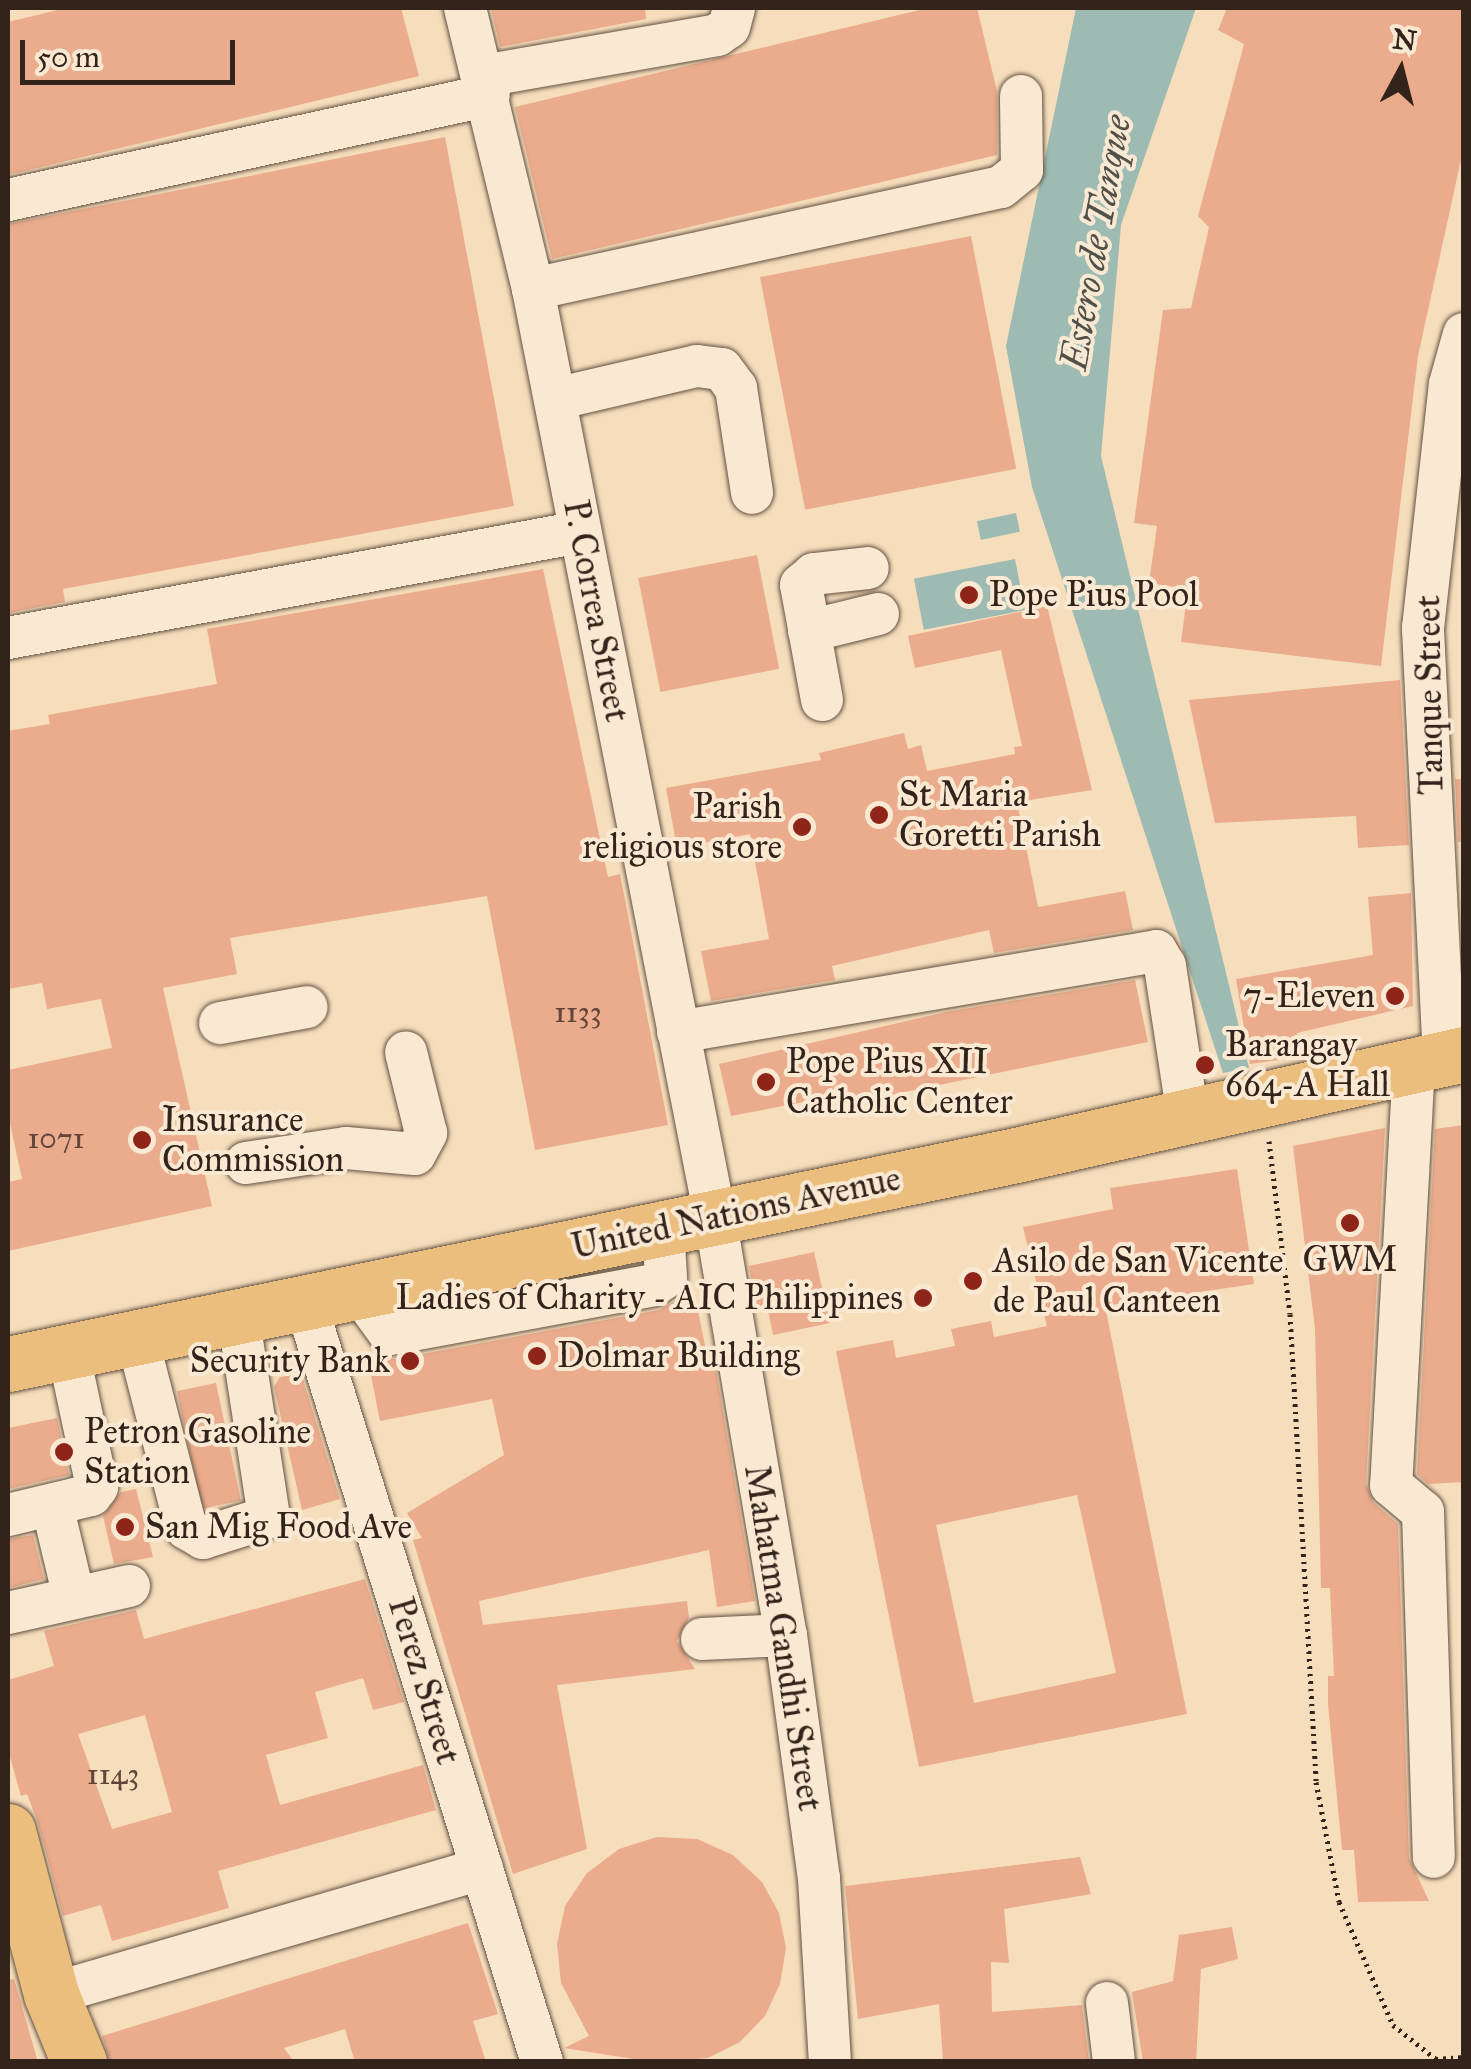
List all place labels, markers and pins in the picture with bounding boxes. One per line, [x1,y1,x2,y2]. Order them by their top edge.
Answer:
place label: Pope Pius Pool [989,574,1198,616]
marker: Pope Pius Pool [958,584,980,606]
place label: St Maria Goretti Parish [899,774,1101,856]
place label: Parish religious store [582,786,782,868]
marker: St Maria Goretti Parish [868,804,890,826]
marker: Parish religious store [791,816,813,838]
place label: 7-Eleven [1243,975,1375,1017]
marker: 7-Eleven [1384,985,1406,1007]
place label: Barangay 664-A Hall [1225,1024,1390,1106]
place label: Pope Pius XII Catholic Center [786,1041,1013,1123]
marker: Barangay 664-A Hall [1194,1054,1216,1076]
marker: Pope Pius XII Catholic Center [755,1071,777,1093]
place label: Insurance Commission [162,1099,344,1181]
marker: Insurance Commission [131,1129,153,1151]
marker: GWM [1339,1212,1361,1234]
place label: GWM [1303,1239,1397,1281]
place label: Asilo de San Vicente de Paul Canteen [993,1240,1284,1322]
marker: Asilo de San Vicente de Paul Canteen [962,1270,984,1292]
place label: Ladies of Charity - AIC Philippines [396,1277,903,1319]
marker: Ladies of Charity - AIC Philippines [912,1287,934,1309]
place label: Dolmar Building [557,1335,800,1377]
place label: Security Bank [190,1340,390,1382]
marker: Dolmar Building [526,1345,548,1367]
marker: Security Bank [399,1350,421,1372]
place label: Petron Gasoline Station [84,1411,311,1493]
marker: Petron Gasoline Station [53,1441,75,1463]
place label: San Mig Food Ave [145,1506,412,1548]
marker: San Mig Food Ave [114,1516,136,1538]

